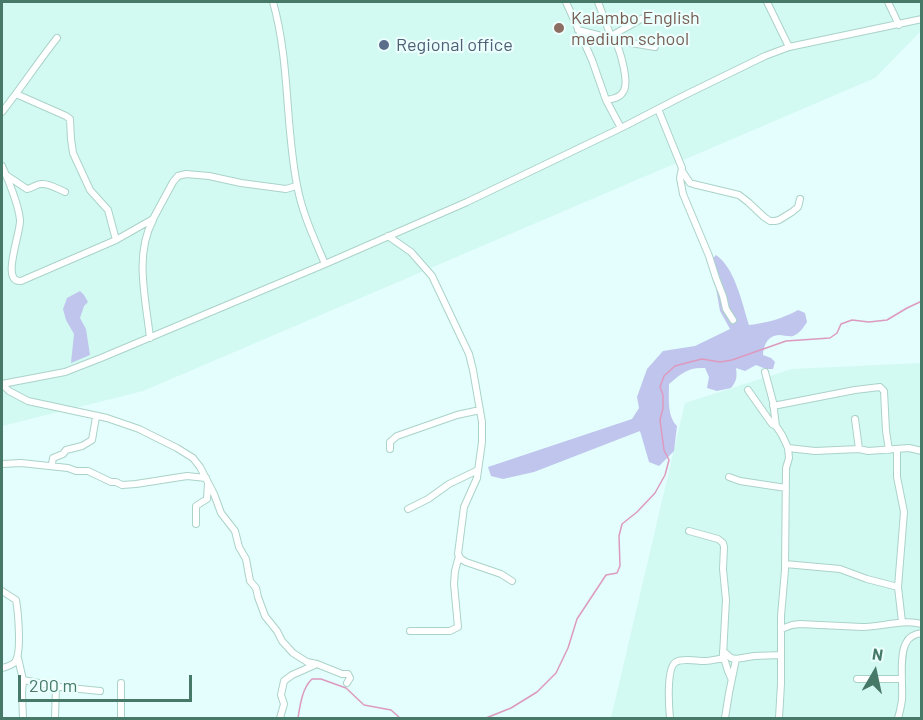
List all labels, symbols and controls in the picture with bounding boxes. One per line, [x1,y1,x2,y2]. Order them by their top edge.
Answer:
place label: Kalambo English medium school [571,7,700,50]
marker: Kalambo English medium school [552,21,566,35]
place label: Regional office [396,34,513,56]
marker: Regional office [377,38,391,52]
north arrow [845,642,905,702]
text: N [871,644,885,664]
scale bar [21,663,195,701]
text: 200 m [29,674,77,696]

